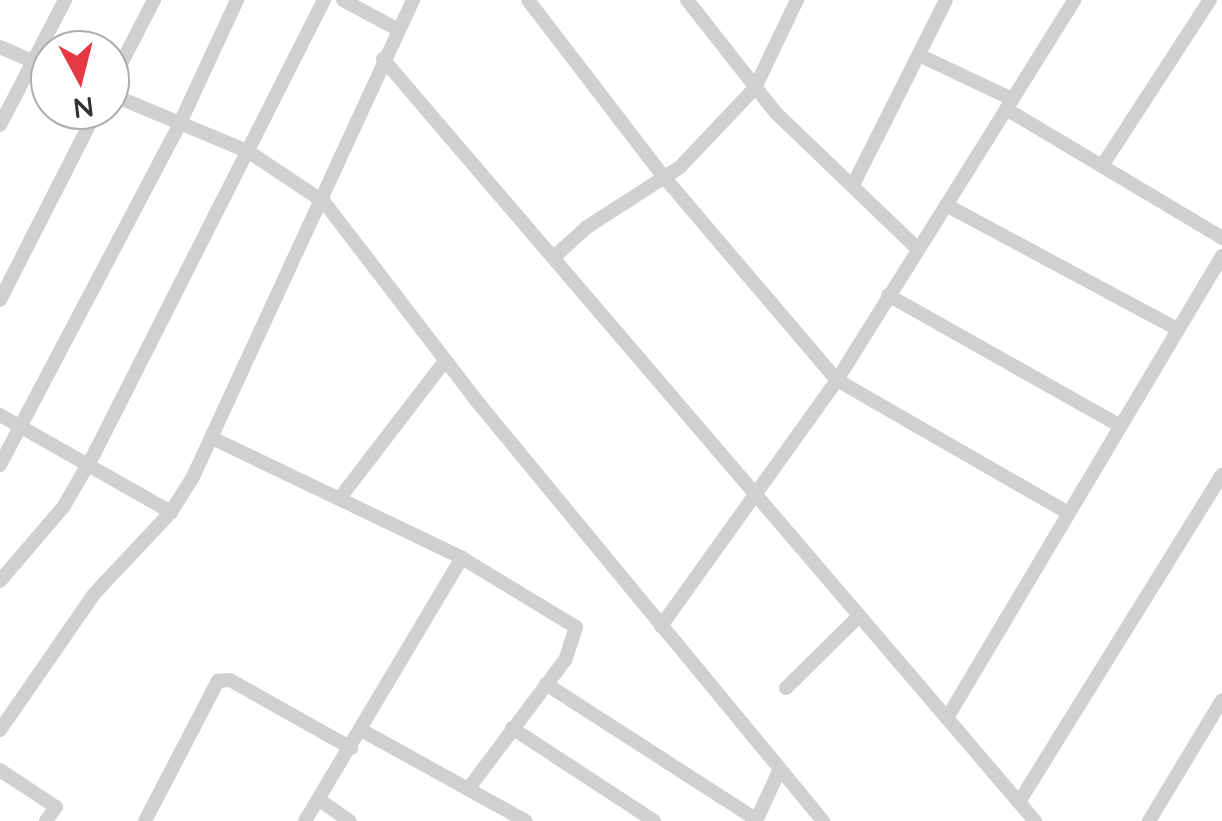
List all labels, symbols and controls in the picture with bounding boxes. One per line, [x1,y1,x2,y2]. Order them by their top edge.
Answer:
north arrow [30,30,130,130]
text: N [71,90,96,127]

